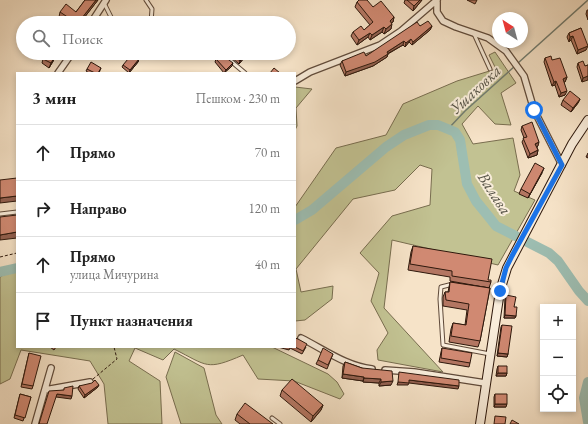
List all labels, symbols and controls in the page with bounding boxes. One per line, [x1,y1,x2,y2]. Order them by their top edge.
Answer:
north arrow [492,12,528,48]
search box [16,16,296,60]
icon: search [30,27,52,49]
text: Поиск [62,29,103,48]
water label: Ушаковка [445,60,505,118]
text: 3 мин [32,87,76,109]
text: Пешком · 230 m [196,90,280,107]
route start [525,101,543,119]
icon: ahead [32,142,54,164]
text: Прямо [70,143,115,162]
text: 70 m [255,144,280,161]
water label: Валава [473,167,516,219]
icon: right [32,198,54,220]
text: Направо [70,199,127,218]
text: 120 m [249,200,280,217]
text: Прямо [70,247,115,266]
icon: ahead [32,254,54,276]
text: 40 m [255,256,280,273]
text: улица Мичурина [70,266,159,283]
route end [491,282,509,300]
map controls [540,304,576,412]
button: + [540,304,576,340]
icon: arrive [32,310,54,332]
text: Пункт назначения [70,311,193,330]
button: − [540,340,576,376]
button: locate [540,376,576,412]

